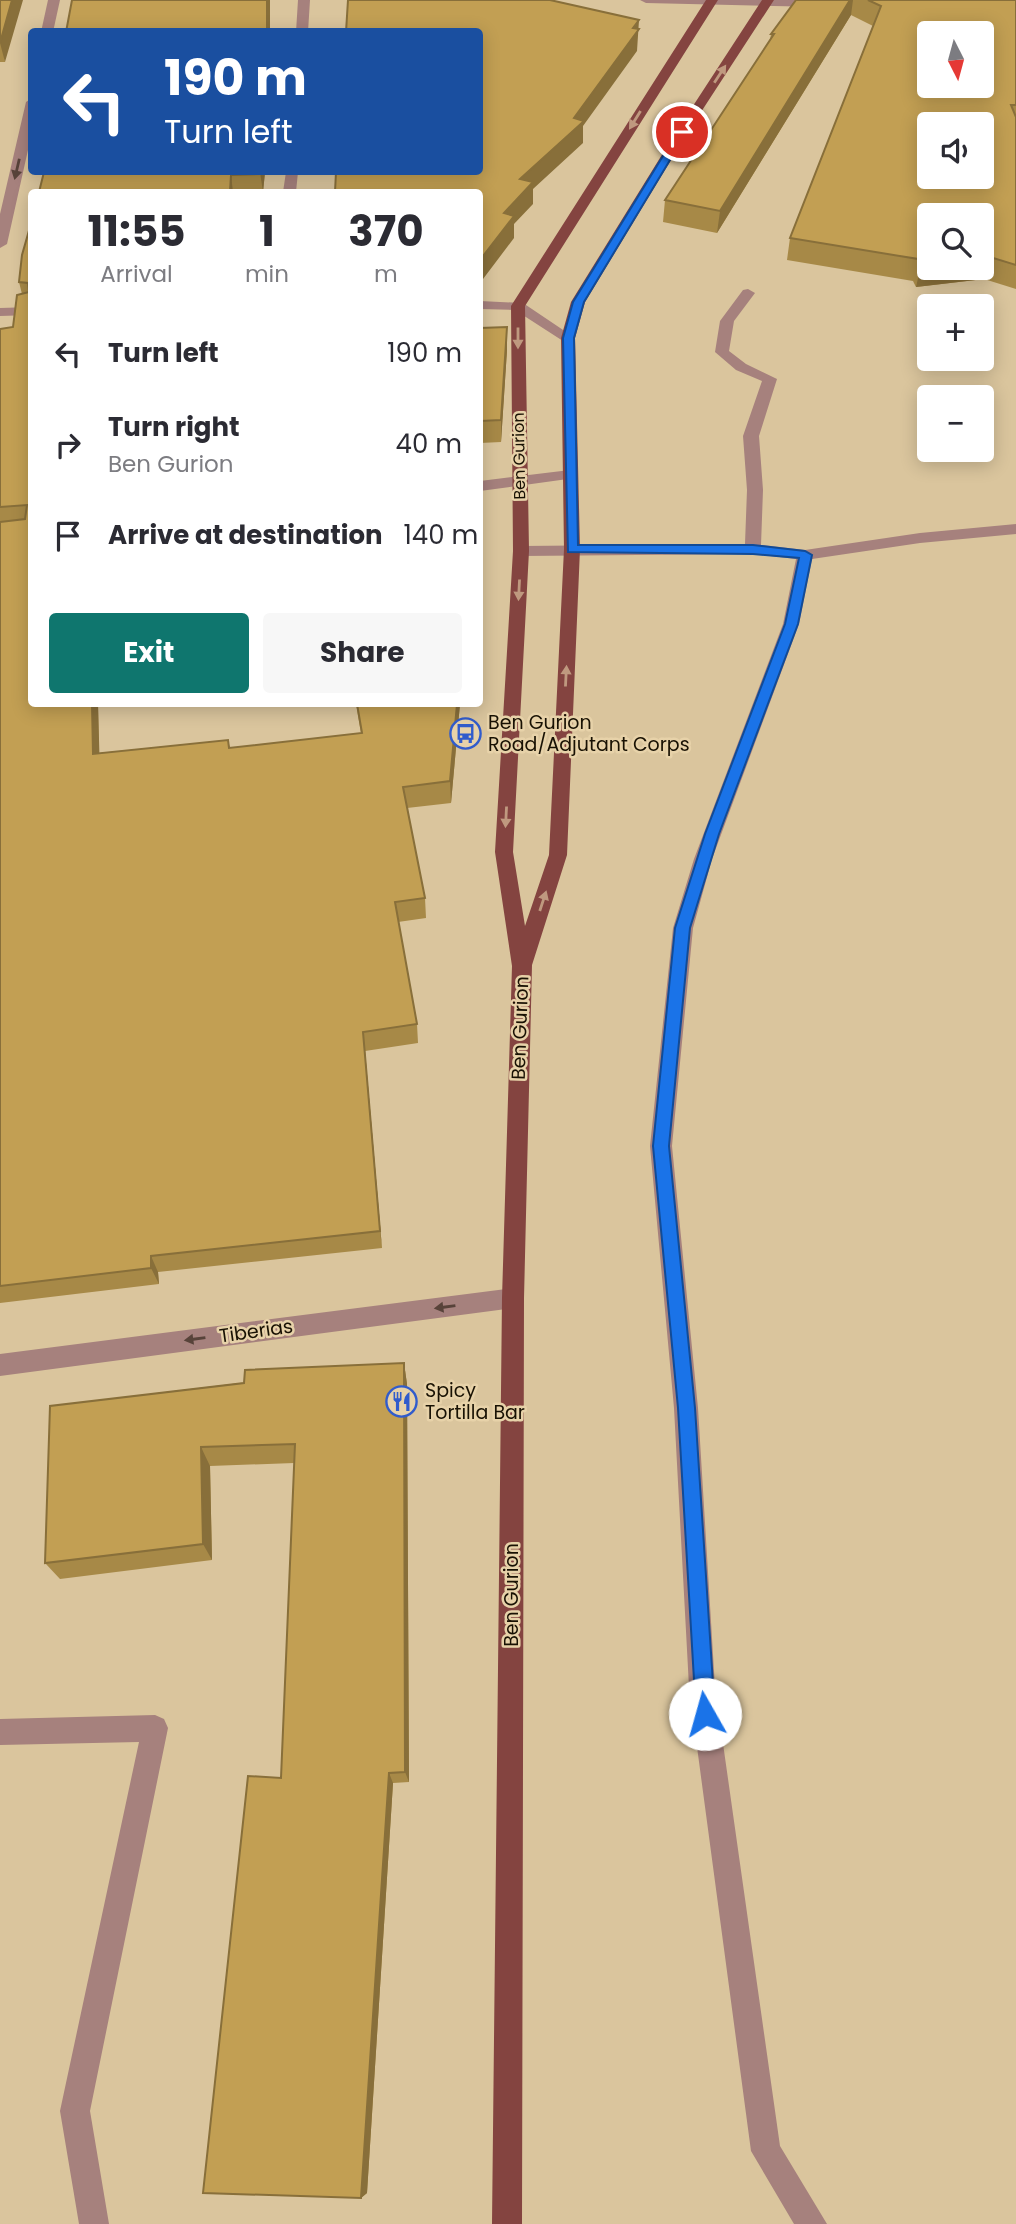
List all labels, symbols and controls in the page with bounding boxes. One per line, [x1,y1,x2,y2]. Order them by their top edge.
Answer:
north arrow [917,21,994,98]
map controls [917,21,994,462]
text: 190 m [164,44,307,112]
icon: left [49,56,140,147]
one-way arrow [713,65,726,84]
pin [652,102,712,162]
text: Turn left [164,109,293,154]
one-way arrow [629,111,642,130]
button: sound [917,112,994,189]
icon: arrive [663,113,701,151]
one-way arrow [11,158,22,180]
text: 11:55 [87,202,186,261]
text: 1 [259,202,275,261]
text: 370 [348,202,424,261]
button: search [917,203,994,280]
text: Arrival [100,258,173,290]
text: min [245,258,289,290]
text: m [374,258,398,290]
button: + [917,294,994,371]
one-way arrow [512,328,524,350]
icon: left [49,335,87,373]
text: Turn left [108,335,219,371]
text: 190 m [387,335,462,371]
button: − [917,385,994,462]
text: Turn right [108,409,240,445]
street label: Ben Gurion [507,412,531,500]
icon: right [49,426,87,464]
text: 40 m [396,426,462,462]
text: Ben Gurion [108,448,234,480]
icon: arrive [49,517,87,555]
text: Arrive at destination [108,517,383,553]
text: 140 m [404,517,478,553]
one-way arrow [513,580,524,602]
button: Exit [49,613,249,693]
button: Share [263,613,462,693]
one-way arrow [561,665,572,687]
place label: Ben Gurion Road/Adjutant Corps [488,709,690,758]
bus stop icon: Ben Gurion Road/Adjutant Corps [448,716,482,750]
one-way arrow [500,807,511,829]
one-way arrow [539,891,549,912]
street label: Ben Gurion [505,976,535,1080]
one-way arrow [434,1301,456,1312]
street label: Tiberias [217,1312,295,1350]
one-way arrow [184,1334,206,1345]
place label: Spicy Tortilla Bar [425,1377,525,1426]
restaurant icon: Spicy Tortilla Bar [385,1384,419,1418]
street label: Ben Gurion [498,1543,525,1647]
position arrow [668,1677,742,1751]

